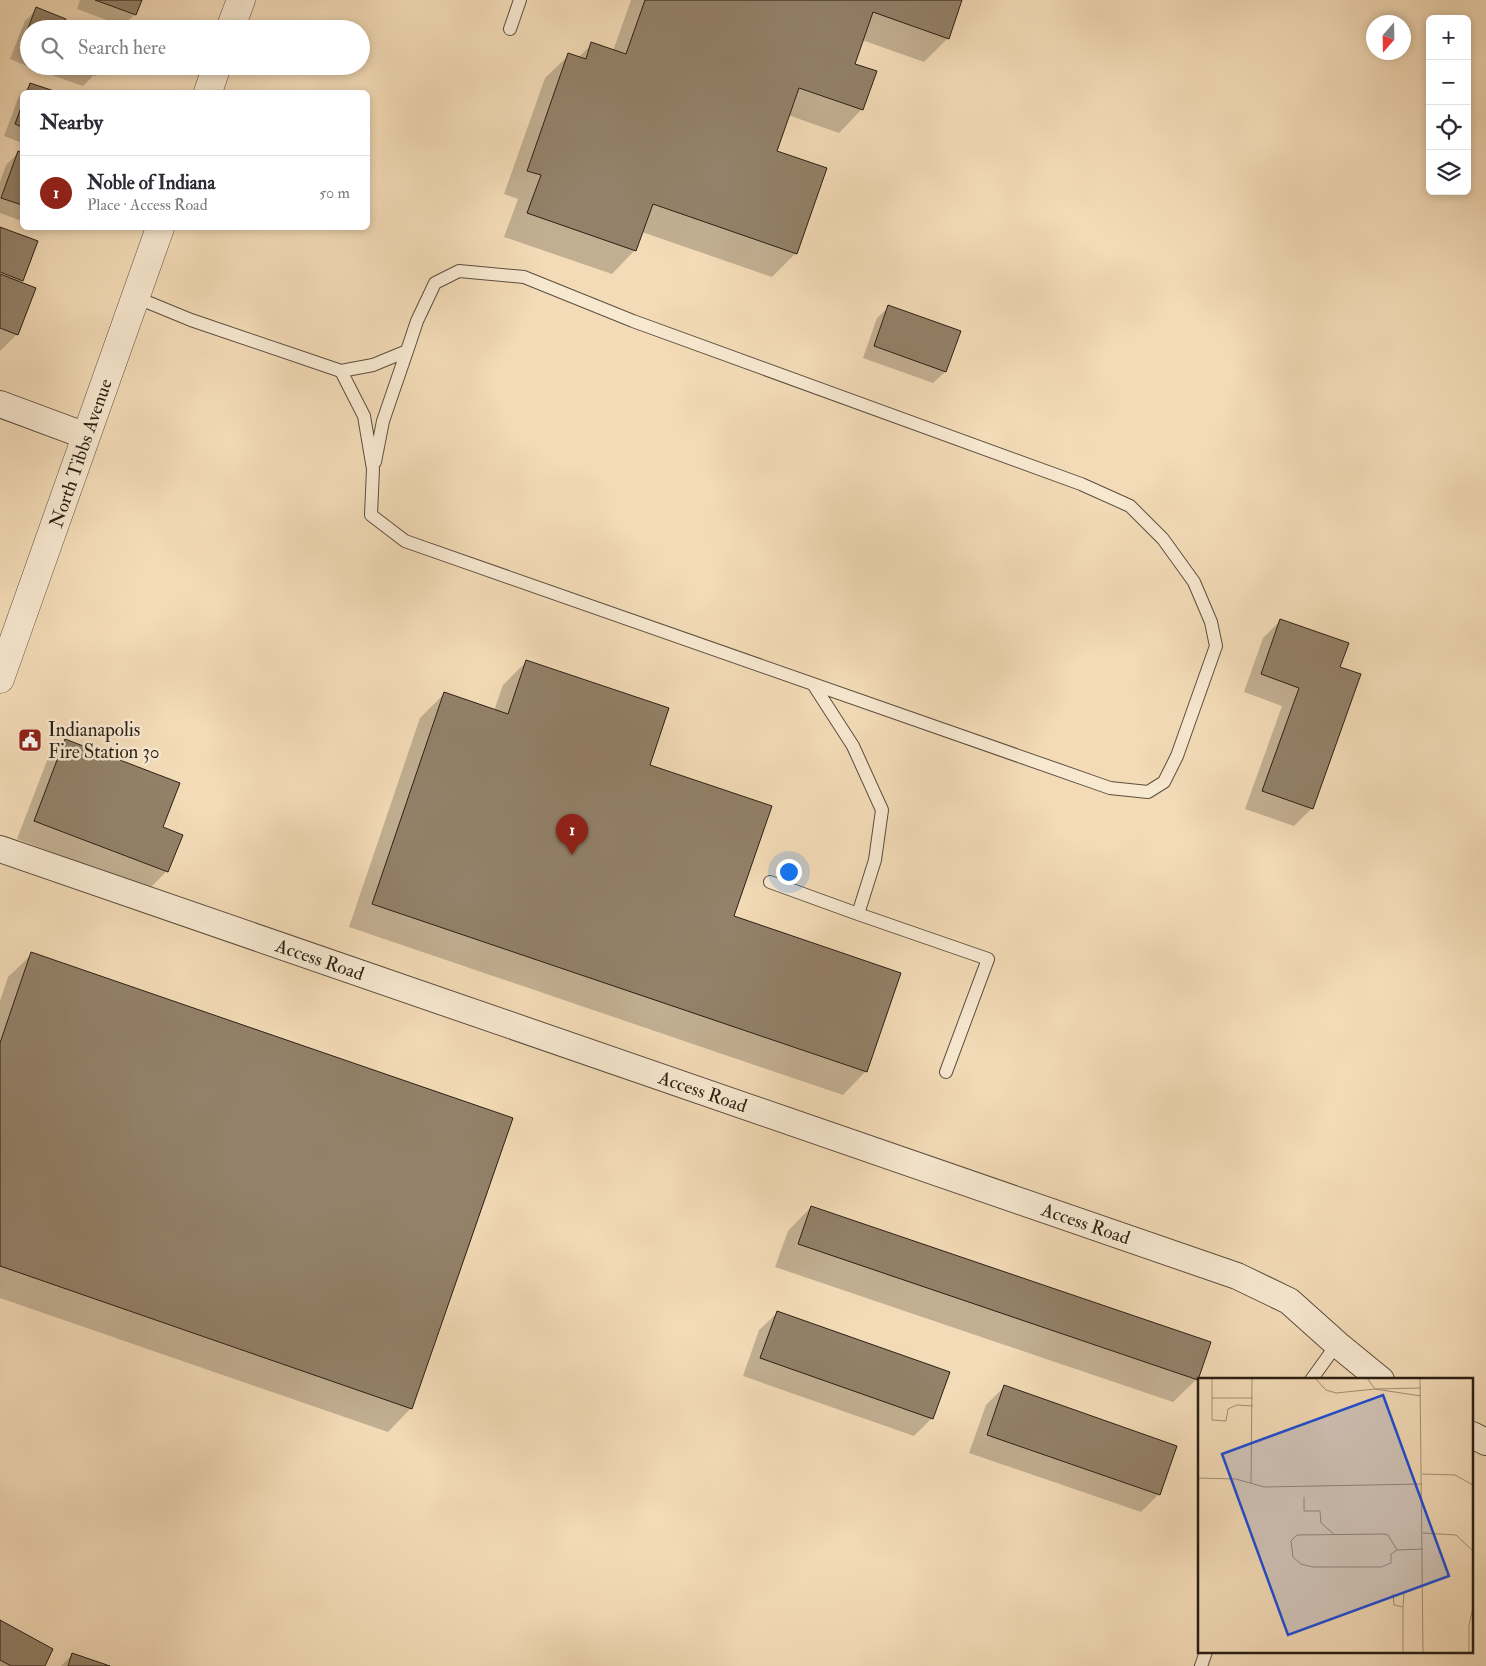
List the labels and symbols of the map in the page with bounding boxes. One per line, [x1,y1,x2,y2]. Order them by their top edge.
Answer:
north arrow [1366,15,1411,60]
street label: North Tibbs Avenue [44,376,118,531]
place label: Indianapolis Fire Station 30 [48,718,159,764]
public building icon: Indianapolis Fire Station 30 [17,727,43,753]
pin: 1 [556,814,588,855]
your location [776,859,802,885]
street label: Access Road [271,933,368,986]
street label: Access Road [654,1065,751,1118]
street label: Access Road [1037,1197,1134,1250]
inset map [1198,1378,1474,1654]

